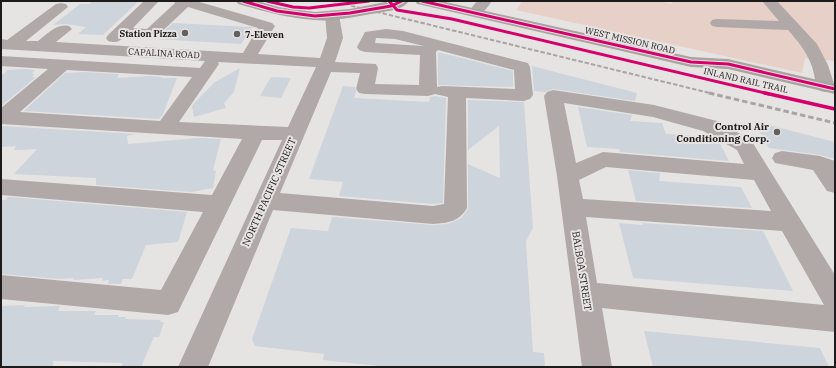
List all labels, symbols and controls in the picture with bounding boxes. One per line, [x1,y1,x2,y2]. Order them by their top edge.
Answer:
street label: WEST MISSION ROAD [584,24,676,56]
place label: Station Pizza [120,28,177,39]
marker: Station Pizza [180,28,190,38]
marker: 7-Eleven [232,29,242,39]
place label: 7-Eleven [245,29,284,40]
street label: CAPALINA ROAD [128,46,200,60]
street label: INLAND RAIL TRAIL [703,65,789,95]
place label: Control Air Conditioning Corp. [676,120,769,145]
marker: Control Air Conditioning Corp. [772,127,782,137]
street label: NORTH PACIFIC STREET [239,135,299,248]
street label: BALBOA STREET [569,230,595,312]

